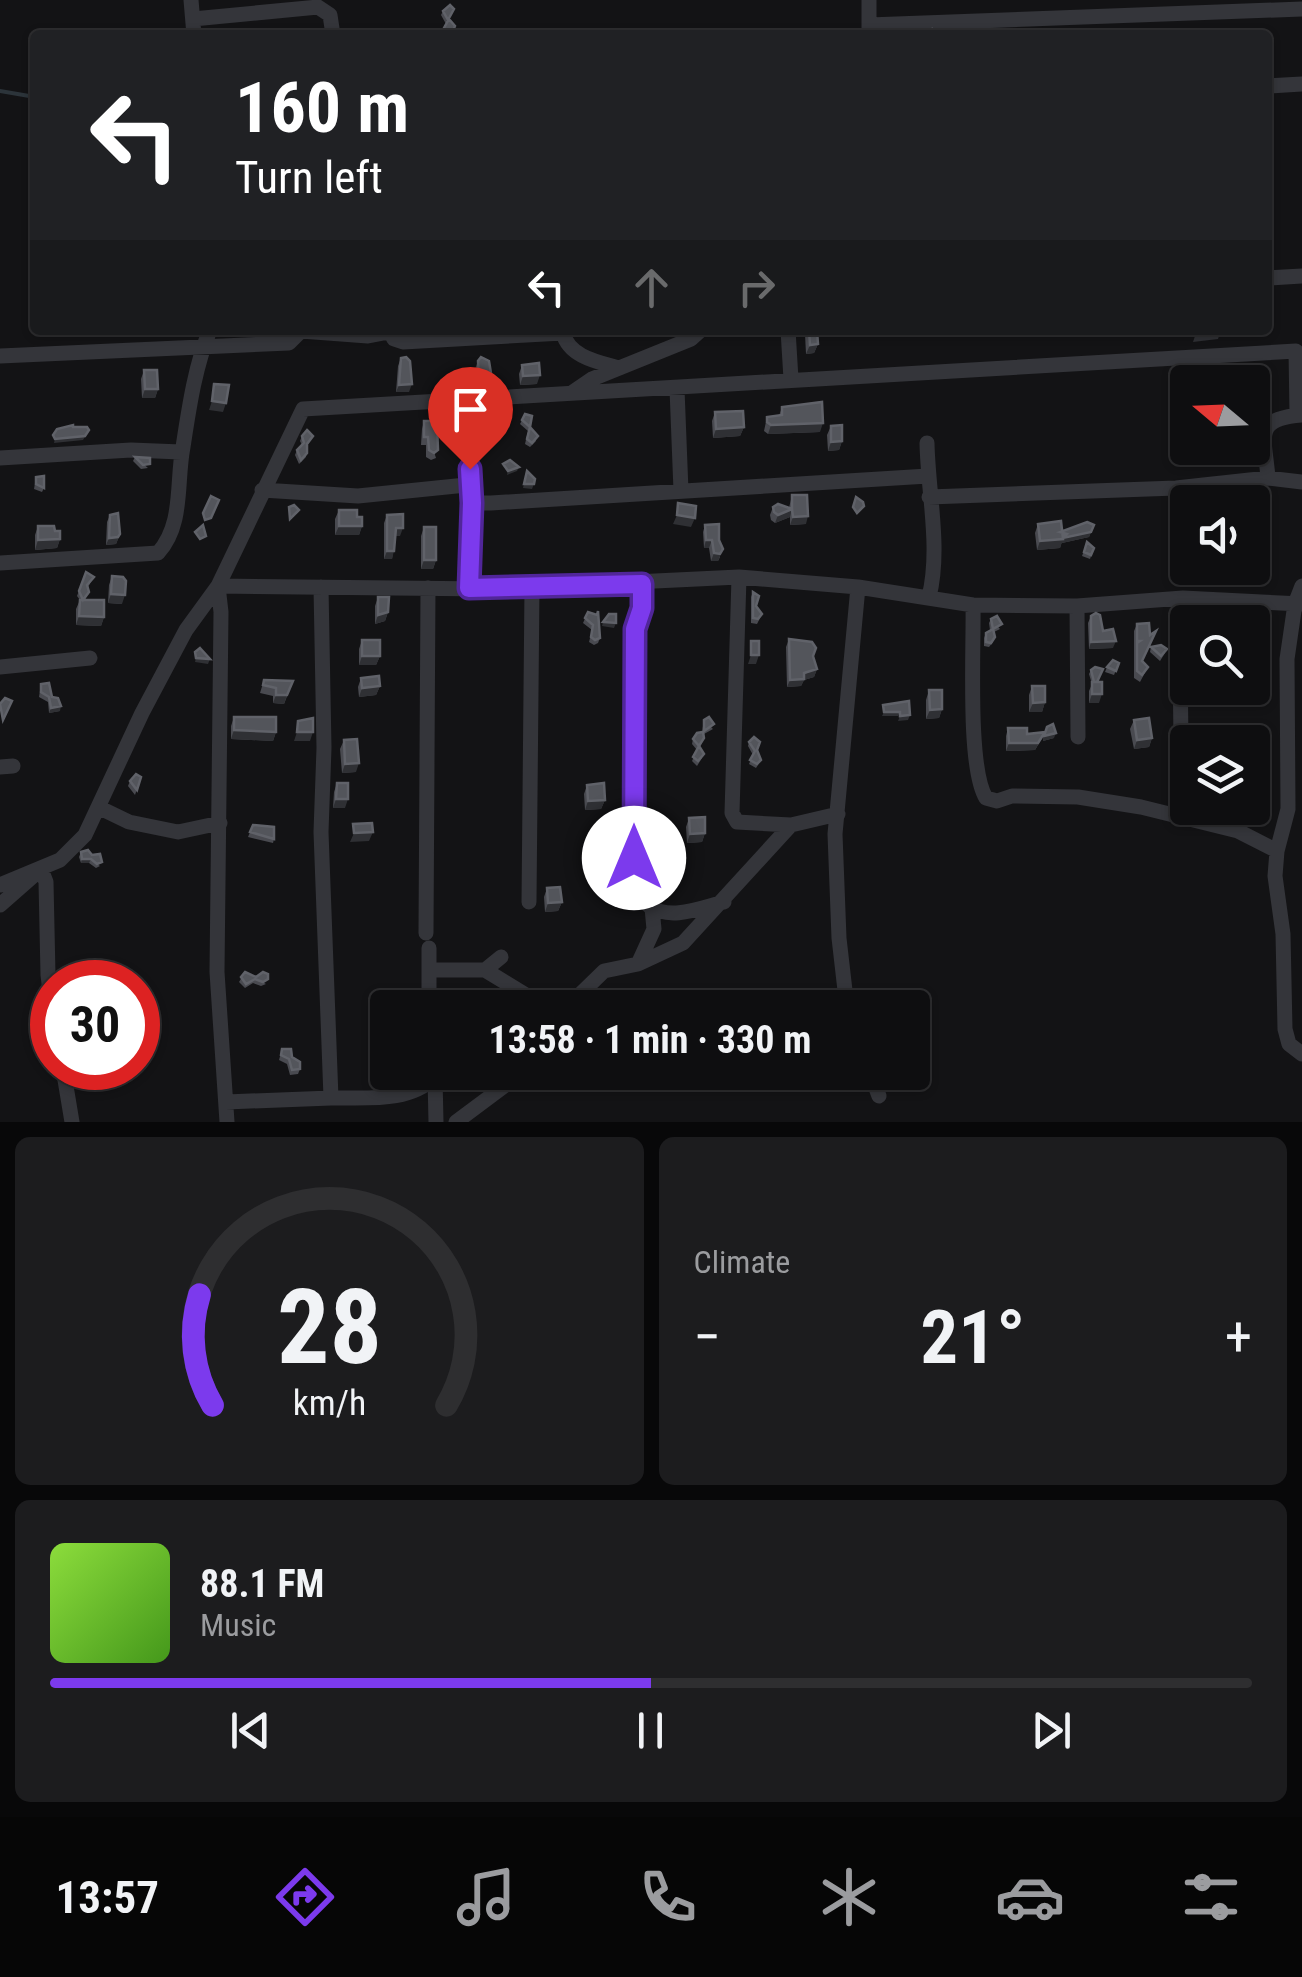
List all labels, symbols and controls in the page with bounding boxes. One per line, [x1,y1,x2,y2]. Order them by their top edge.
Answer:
text: 160 m [235,67,409,149]
icon: left [70,70,200,200]
text: Turn left [235,151,383,204]
icon: left [519,260,574,315]
icon: ahead [624,260,679,315]
icon: right [729,260,784,315]
north arrow [1170,365,1270,465]
map controls [1170,365,1270,825]
pin [428,367,513,470]
icon: arrive [443,382,498,437]
button: sound [1170,485,1270,585]
button: search [1170,605,1270,705]
button: layers [1170,725,1270,825]
position arrow [582,806,686,910]
speed limit sign: 30 [30,960,160,1090]
text: 13:58 · 1 min · 330 m [489,1018,811,1062]
text: Climate [694,1243,790,1281]
text: 28 [277,1267,382,1388]
text: 21° [920,1293,1025,1381]
text: − [694,1305,721,1369]
text: + [1225,1305,1252,1369]
text: km/h [292,1382,366,1424]
text: 88.1 FM [200,1562,324,1606]
text: Music [200,1606,276,1644]
icon: previous [223,1703,278,1758]
icon: pause [623,1703,678,1758]
icon: next [1024,1703,1079,1758]
icon: directions [270,1862,340,1932]
icon: music [451,1862,521,1932]
icon: phone [633,1862,703,1932]
icon: climate [814,1862,884,1932]
icon: car [995,1862,1065,1932]
icon: filters [1176,1862,1246,1932]
text: 13:57 [56,1871,159,1924]

